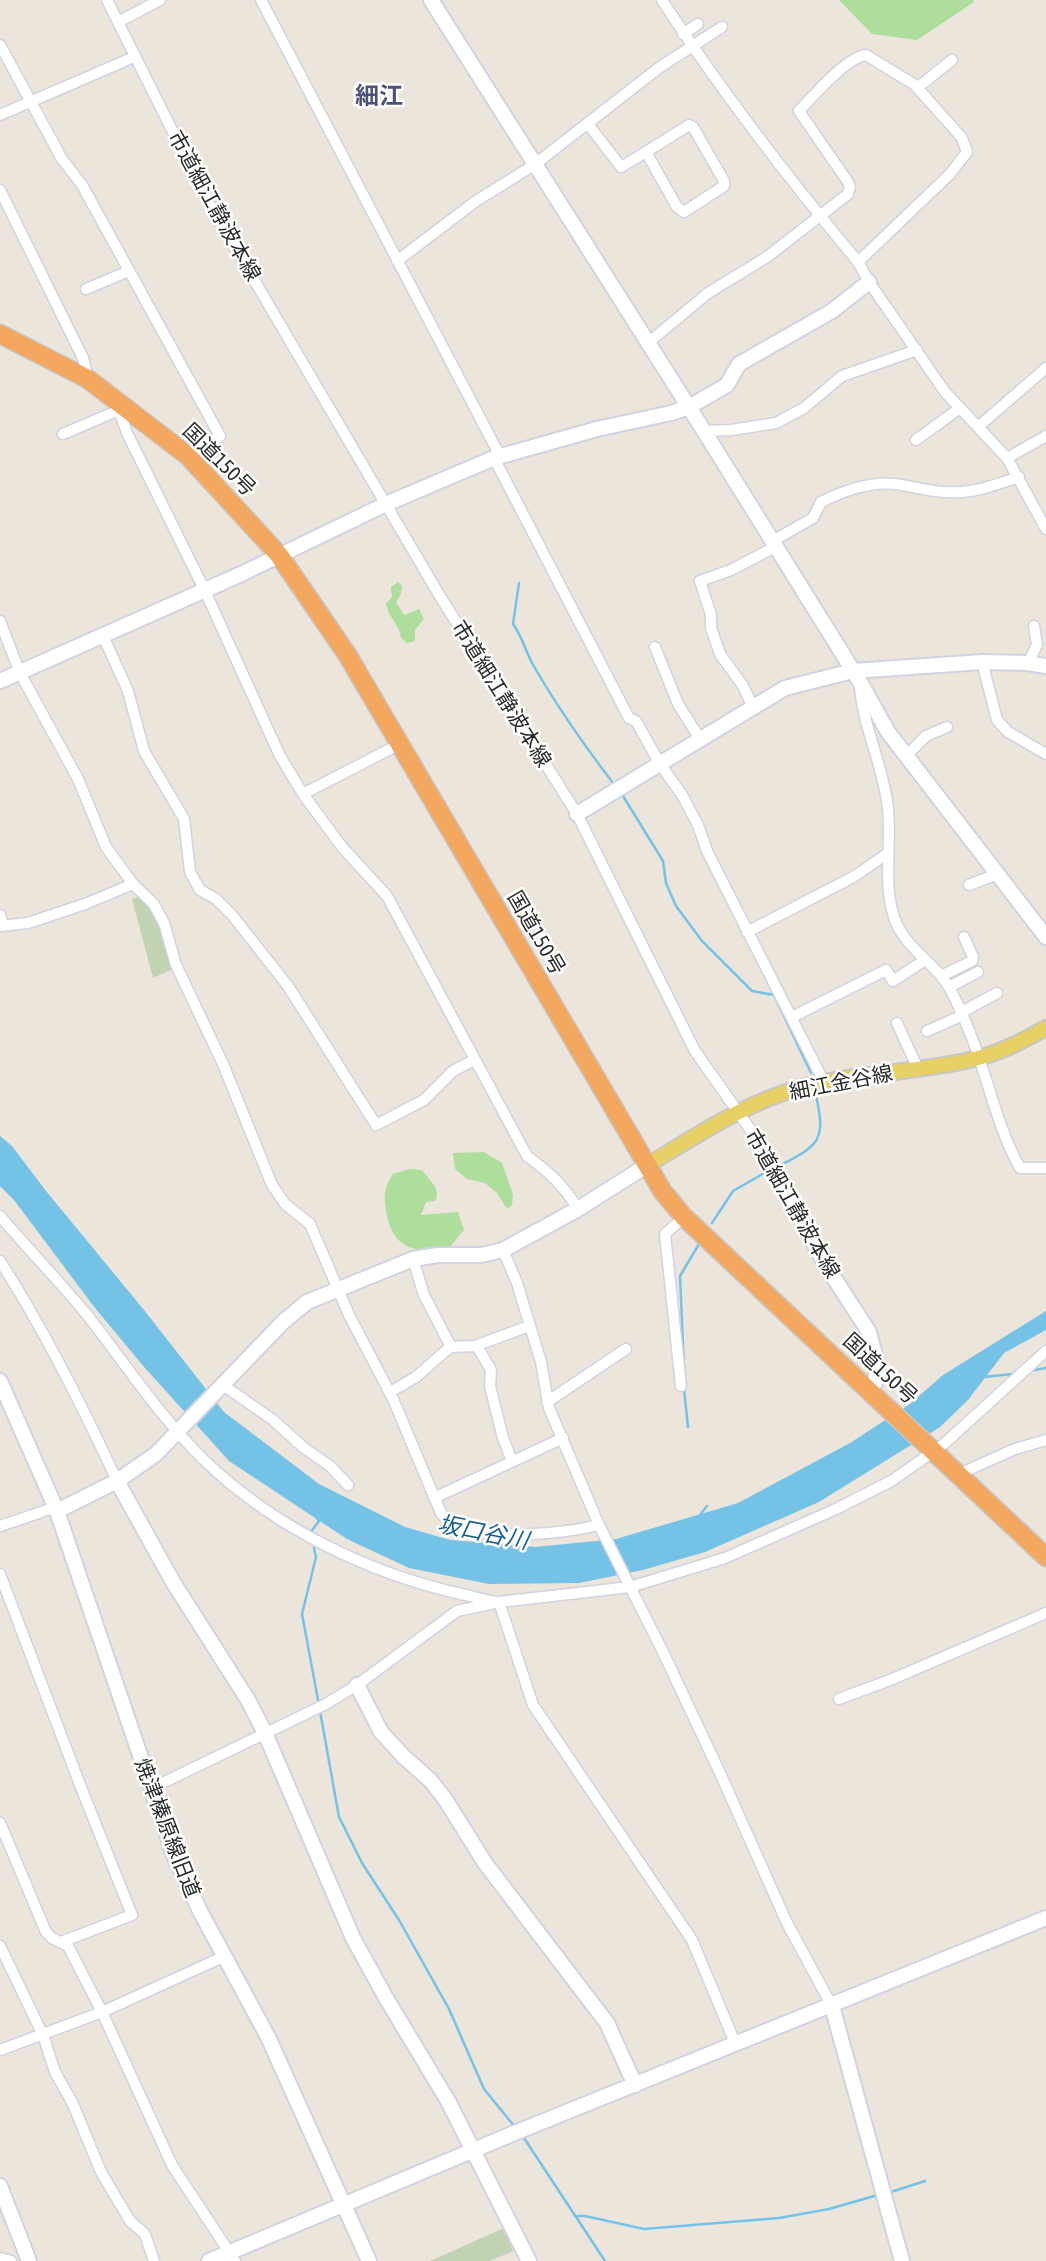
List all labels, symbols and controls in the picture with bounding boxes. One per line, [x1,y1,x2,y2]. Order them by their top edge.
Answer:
district label: 細江 [355,82,403,110]
street label: 市道細江静波本線 [162,126,266,286]
street label: 国道150号 [177,418,261,502]
street label: 市道細江静波本線 [446,616,556,772]
street label: 国道150号 [502,887,570,979]
street label: 細江金谷線 [787,1061,895,1105]
street label: 市道細江静波本線 [739,1125,845,1283]
street label: 国道150号 [838,1328,922,1410]
water label: 坂口谷川 [435,1511,531,1555]
street label: 焼津榛原線旧道 [129,1755,205,1901]

